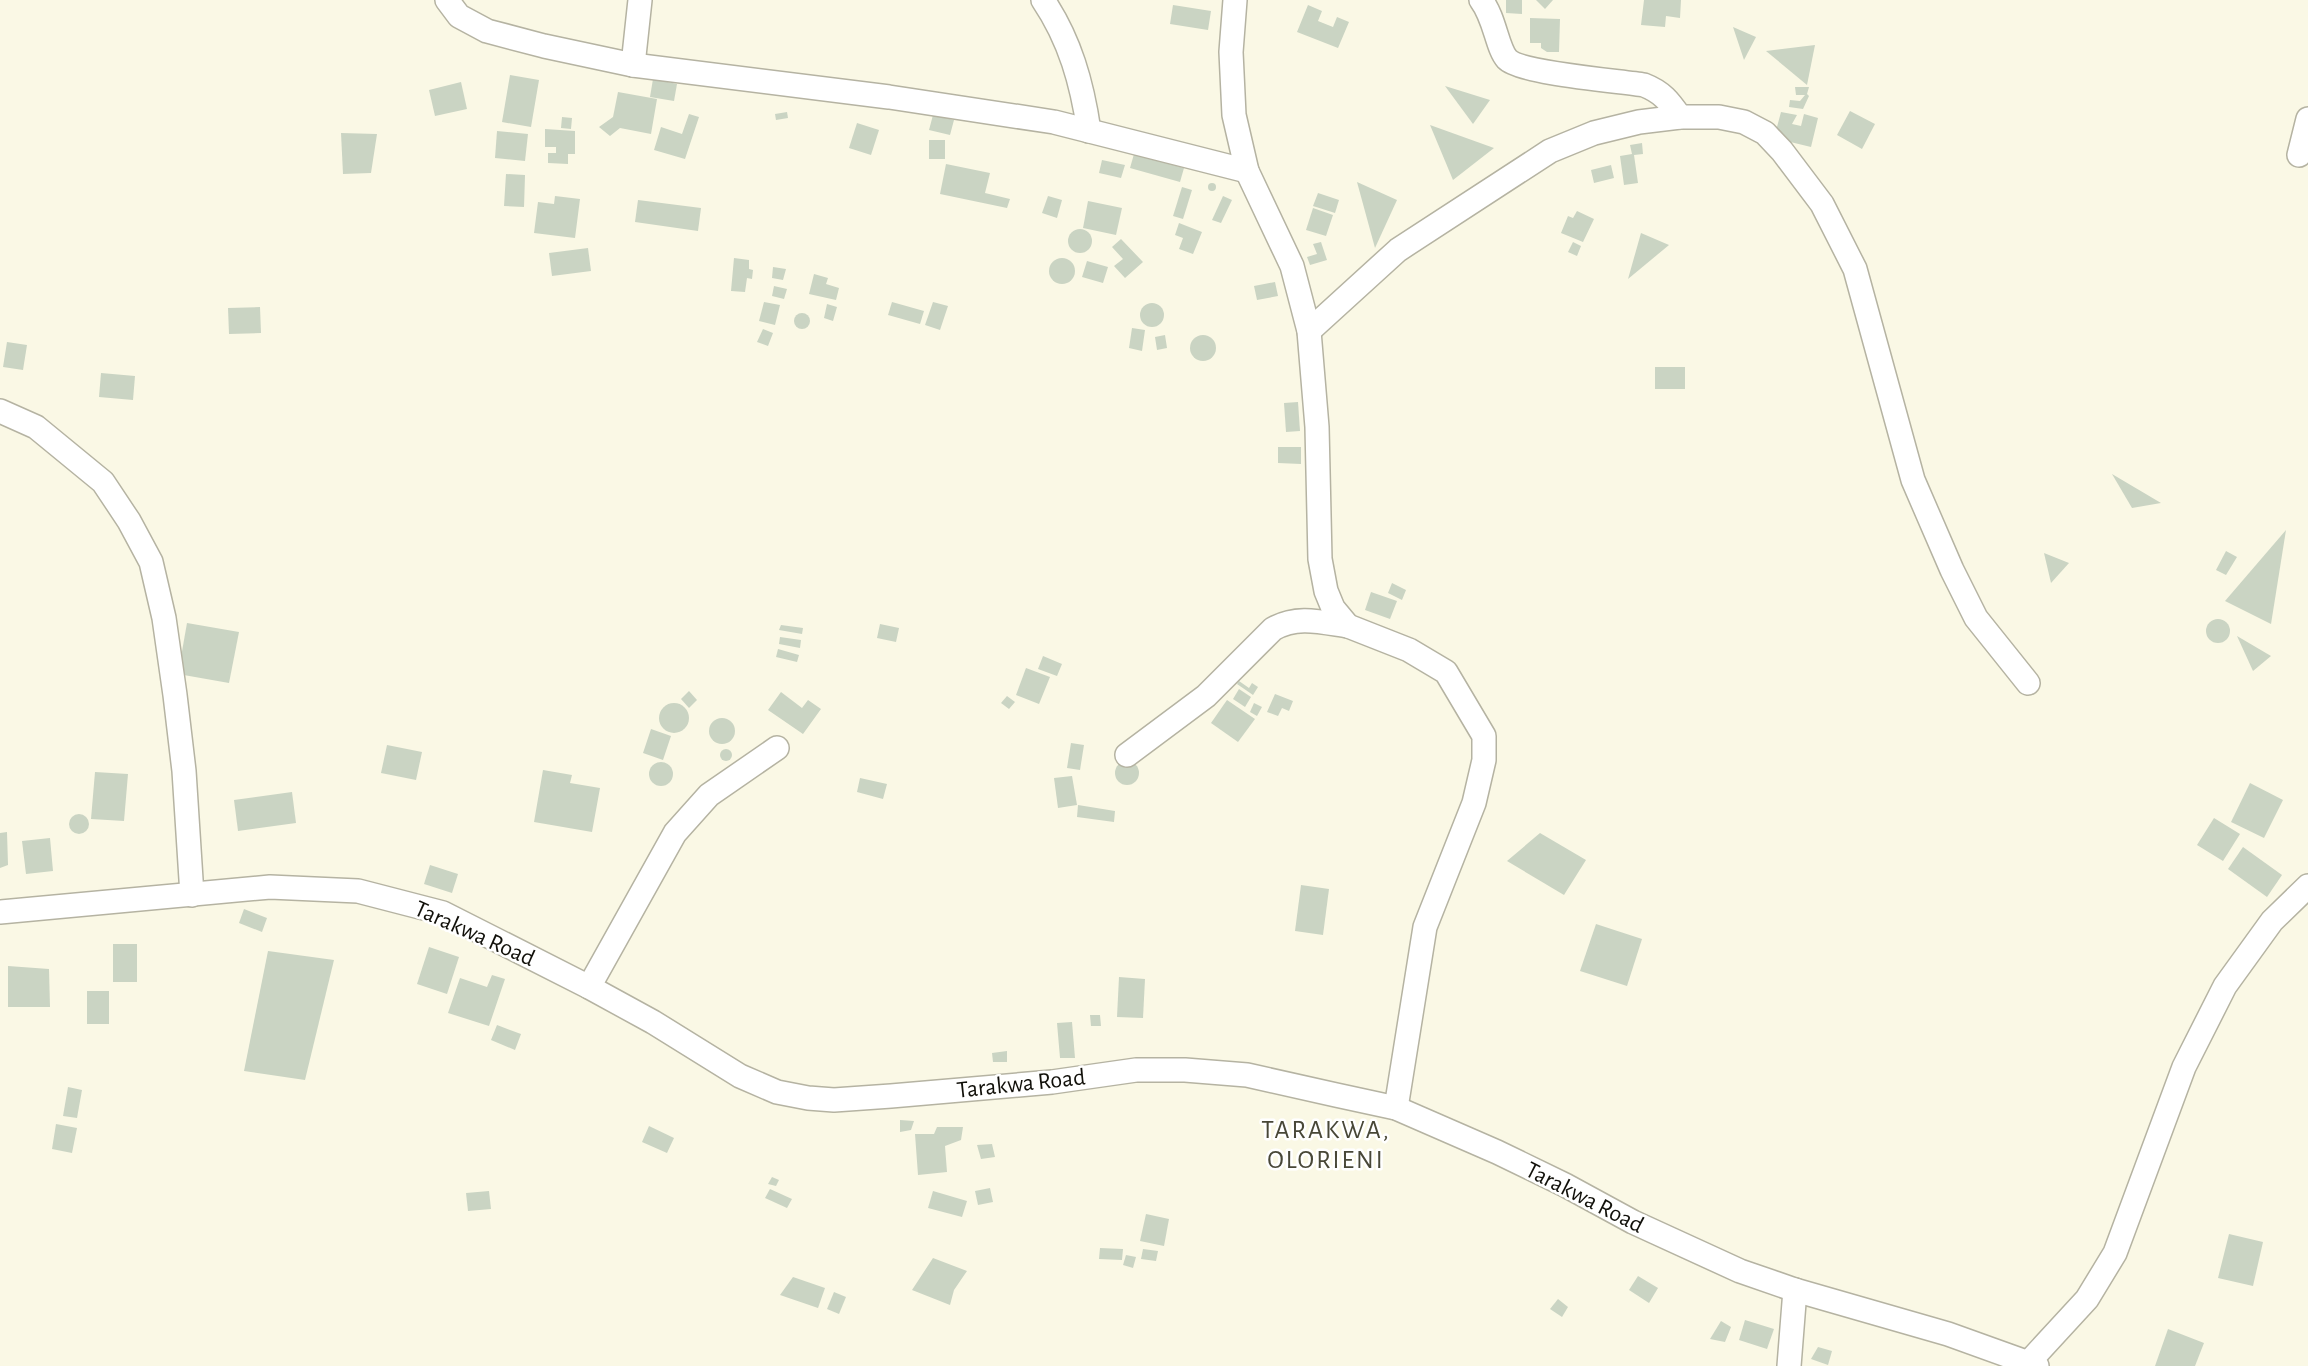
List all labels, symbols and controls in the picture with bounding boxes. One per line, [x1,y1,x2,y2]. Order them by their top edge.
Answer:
street label: Tarakwa Road [411,897,538,971]
street label: Tarakwa Road [956,1065,1087,1103]
district label: TARAKWA, OLORIENI [1261,1117,1391,1173]
street label: Tarakwa Road [1522,1158,1648,1238]

